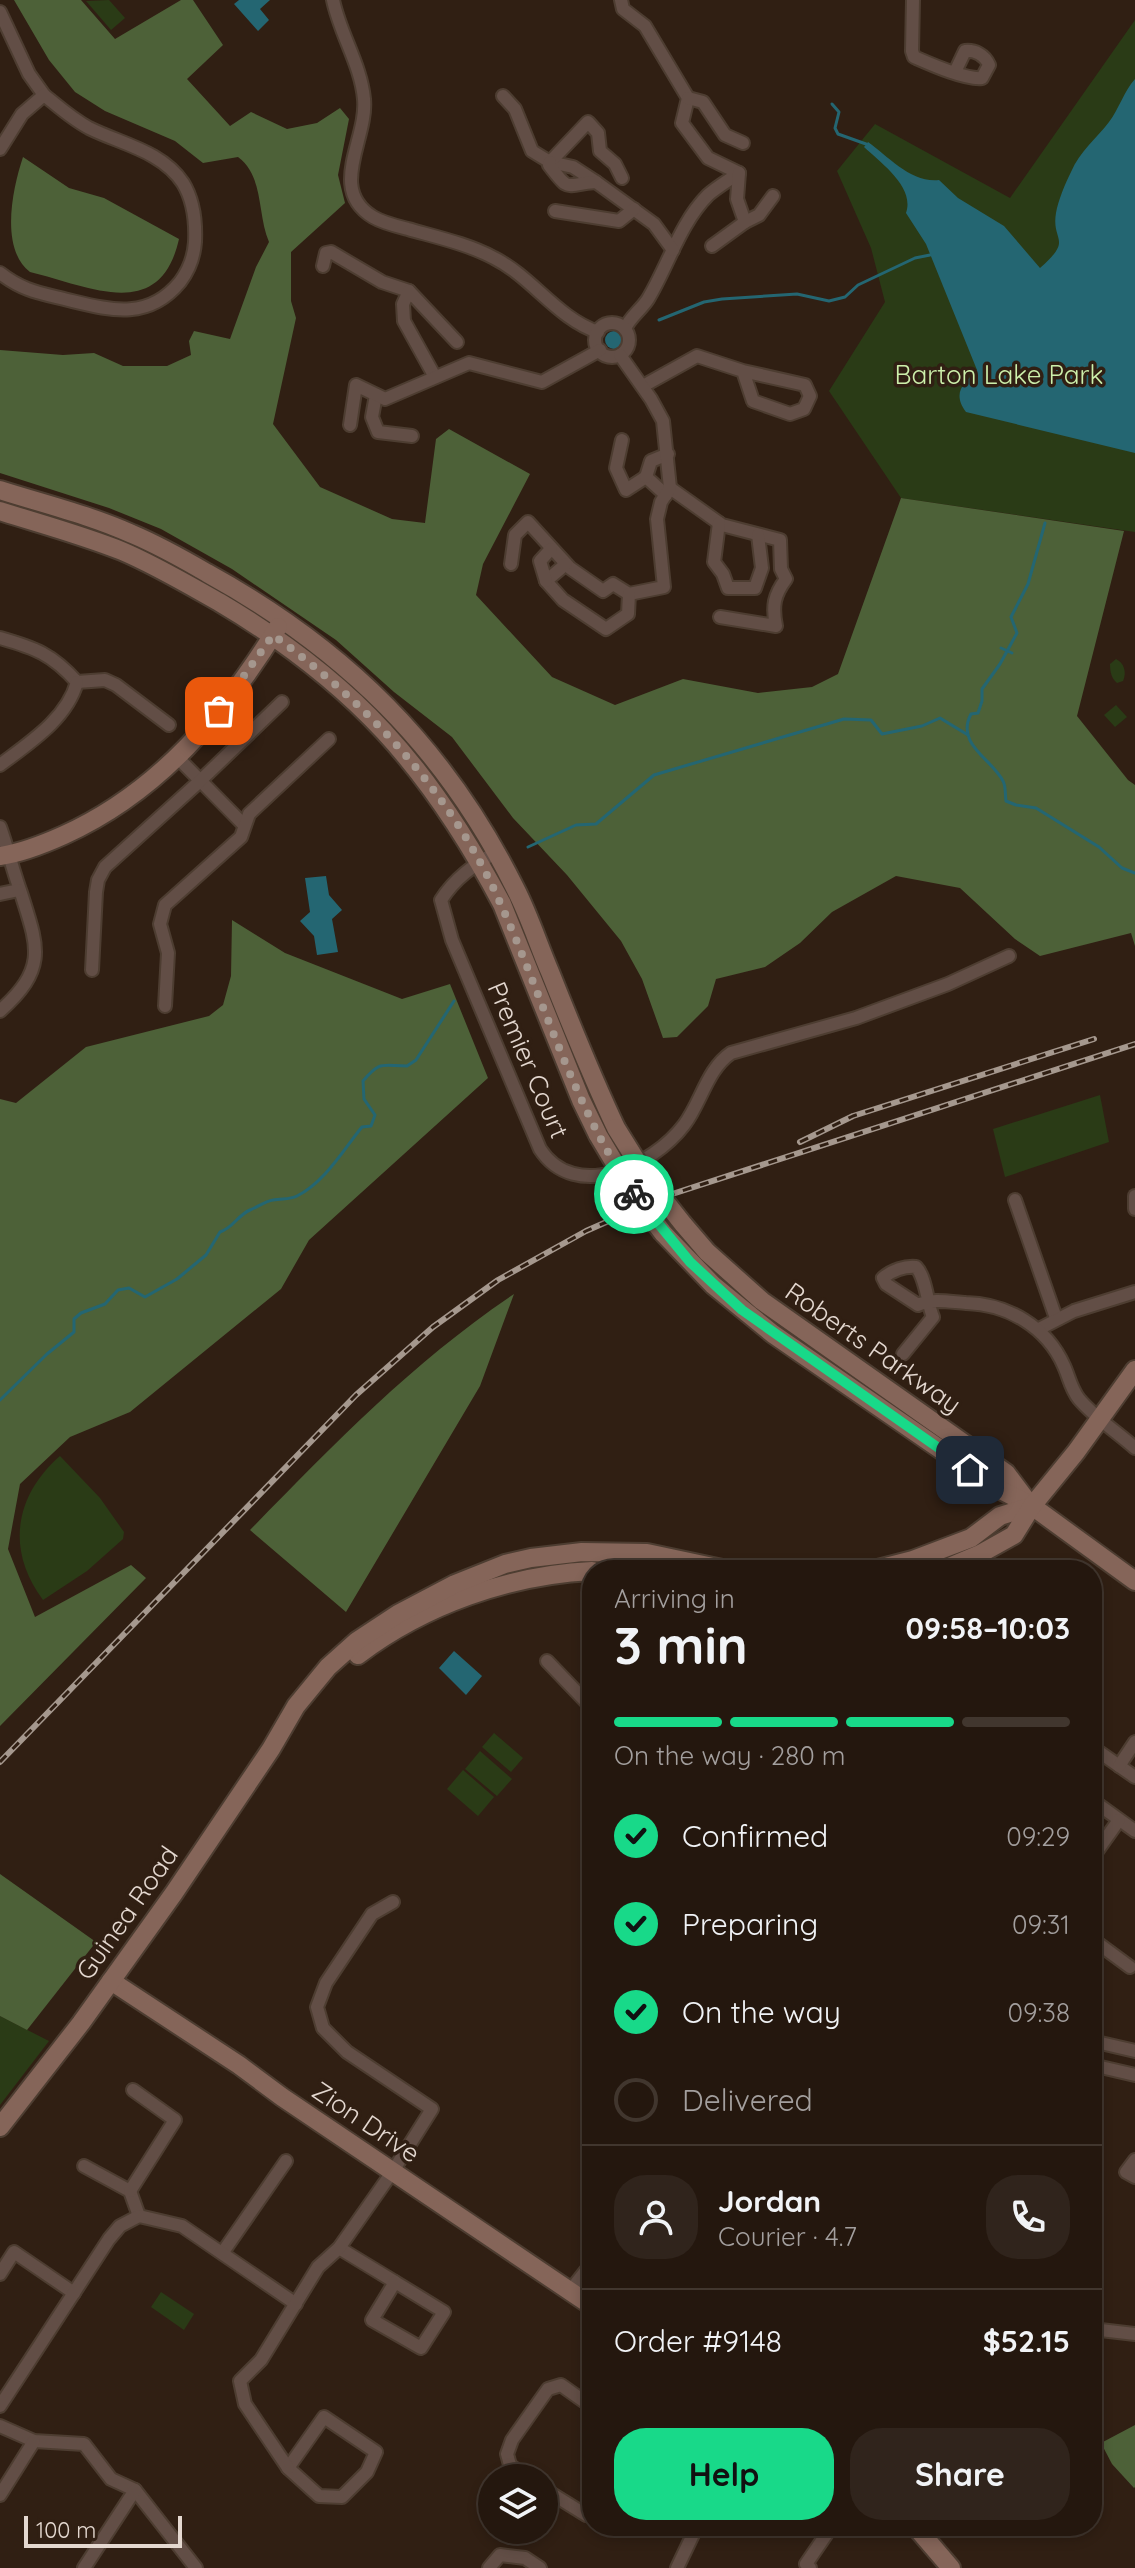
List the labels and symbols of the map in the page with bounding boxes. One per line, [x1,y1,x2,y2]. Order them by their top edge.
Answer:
park label: Barton Lake Park [895,358,1103,391]
pin [185,677,253,745]
street label: Premier Court [481,976,576,1143]
courier [594,1154,674,1234]
street label: Roberts Parkway [779,1275,968,1421]
pin [936,1436,1004,1504]
street label: Guinea Road [68,1840,185,1986]
street label: Zion Drive [306,2074,426,2170]
scale bar [24,2512,182,2548]

